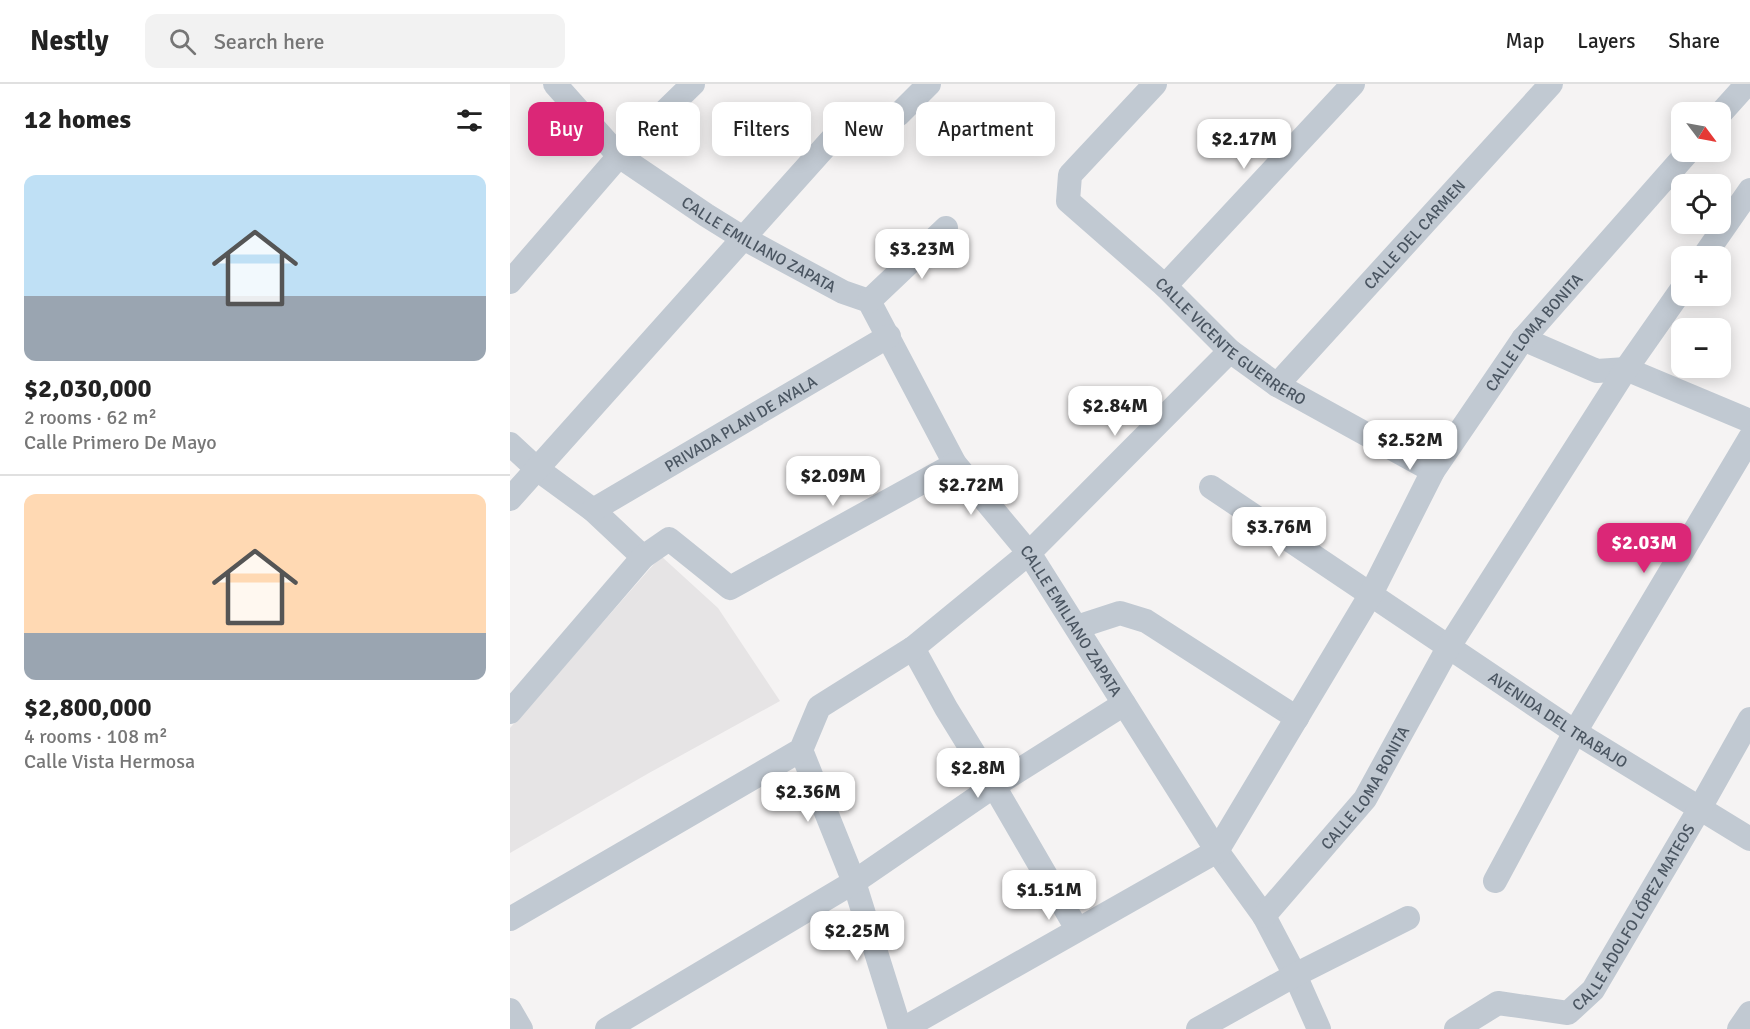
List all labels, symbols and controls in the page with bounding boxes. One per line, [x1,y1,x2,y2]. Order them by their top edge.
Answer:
search box [145,14,565,68]
text: Nestly [30,24,109,58]
icon: search [166,25,199,58]
text: Search here [214,28,325,55]
text: Map [1506,28,1544,54]
text: Layers [1577,28,1635,54]
text: Share [1668,28,1720,54]
chip: Buy [528,102,604,156]
chip: Rent [616,102,700,156]
chip: Filters [712,102,811,156]
chip: New [823,102,904,156]
chip: Apartment [916,102,1055,156]
north arrow [1671,102,1731,162]
map controls [1671,102,1731,378]
text: 12 homes [24,104,131,136]
icon: filters [453,104,486,137]
pin: $2.17M [1195,119,1293,170]
text: $2.17M [1211,126,1277,151]
button: locate [1671,174,1731,234]
street label: CALLE DEL CARMEN [1360,176,1470,294]
street label: CALLE EMILIANO ZAPATA [677,192,839,297]
icon: home [201,214,309,322]
pin: $3.23M [873,229,971,280]
text: $3.23M [889,236,955,261]
button: + [1671,246,1731,306]
street label: CALLE LOMA BONITA [1481,269,1587,395]
street label: CALLE VICENTE GUERRERO [1151,273,1309,410]
button: − [1671,318,1731,378]
street label: PRIVADA PLAN DE AYALA [661,372,821,477]
text: $2,030,000 [24,373,152,405]
pin: $2.84M [1066,386,1164,437]
text: $2.84M [1082,393,1148,418]
text: 2 rooms · 62 m² [24,405,157,430]
pin: $2.52M [1361,420,1459,471]
text: $2.52M [1377,427,1443,452]
text: Calle Primero De Mayo [24,430,217,455]
pin: $2.09M [784,456,882,507]
text: $2.09M [800,463,866,488]
pin: $2.72M [922,465,1020,516]
text: $2.72M [938,472,1004,497]
pin: $3.76M [1230,507,1328,558]
text: $3.76M [1246,514,1312,539]
pin: $2.03M [1595,523,1693,574]
text: $2.03M [1611,530,1677,555]
icon: home [201,533,309,641]
street label: CALLE EMILIANO ZAPATA [1016,541,1126,701]
street label: AVENIDA DEL TRABAJO [1484,668,1631,773]
text: $2,800,000 [24,692,152,724]
street label: CALLE LOMA BONITA [1317,722,1414,854]
text: 4 rooms · 108 m² [24,724,168,749]
pin: $2.8M [936,748,1020,799]
text: Calle Vista Hermosa [24,749,195,774]
text: $2.8M [951,755,1005,780]
pin: $2.36M [759,772,857,823]
text: $2.36M [775,779,841,804]
street label: CALLE ADOLFO LÓPEZ MATEOS [1568,820,1700,1015]
pin: $1.51M [1000,870,1098,921]
text: $1.51M [1016,877,1082,902]
pin: $2.25M [808,911,906,962]
text: $2.25M [824,918,890,943]

